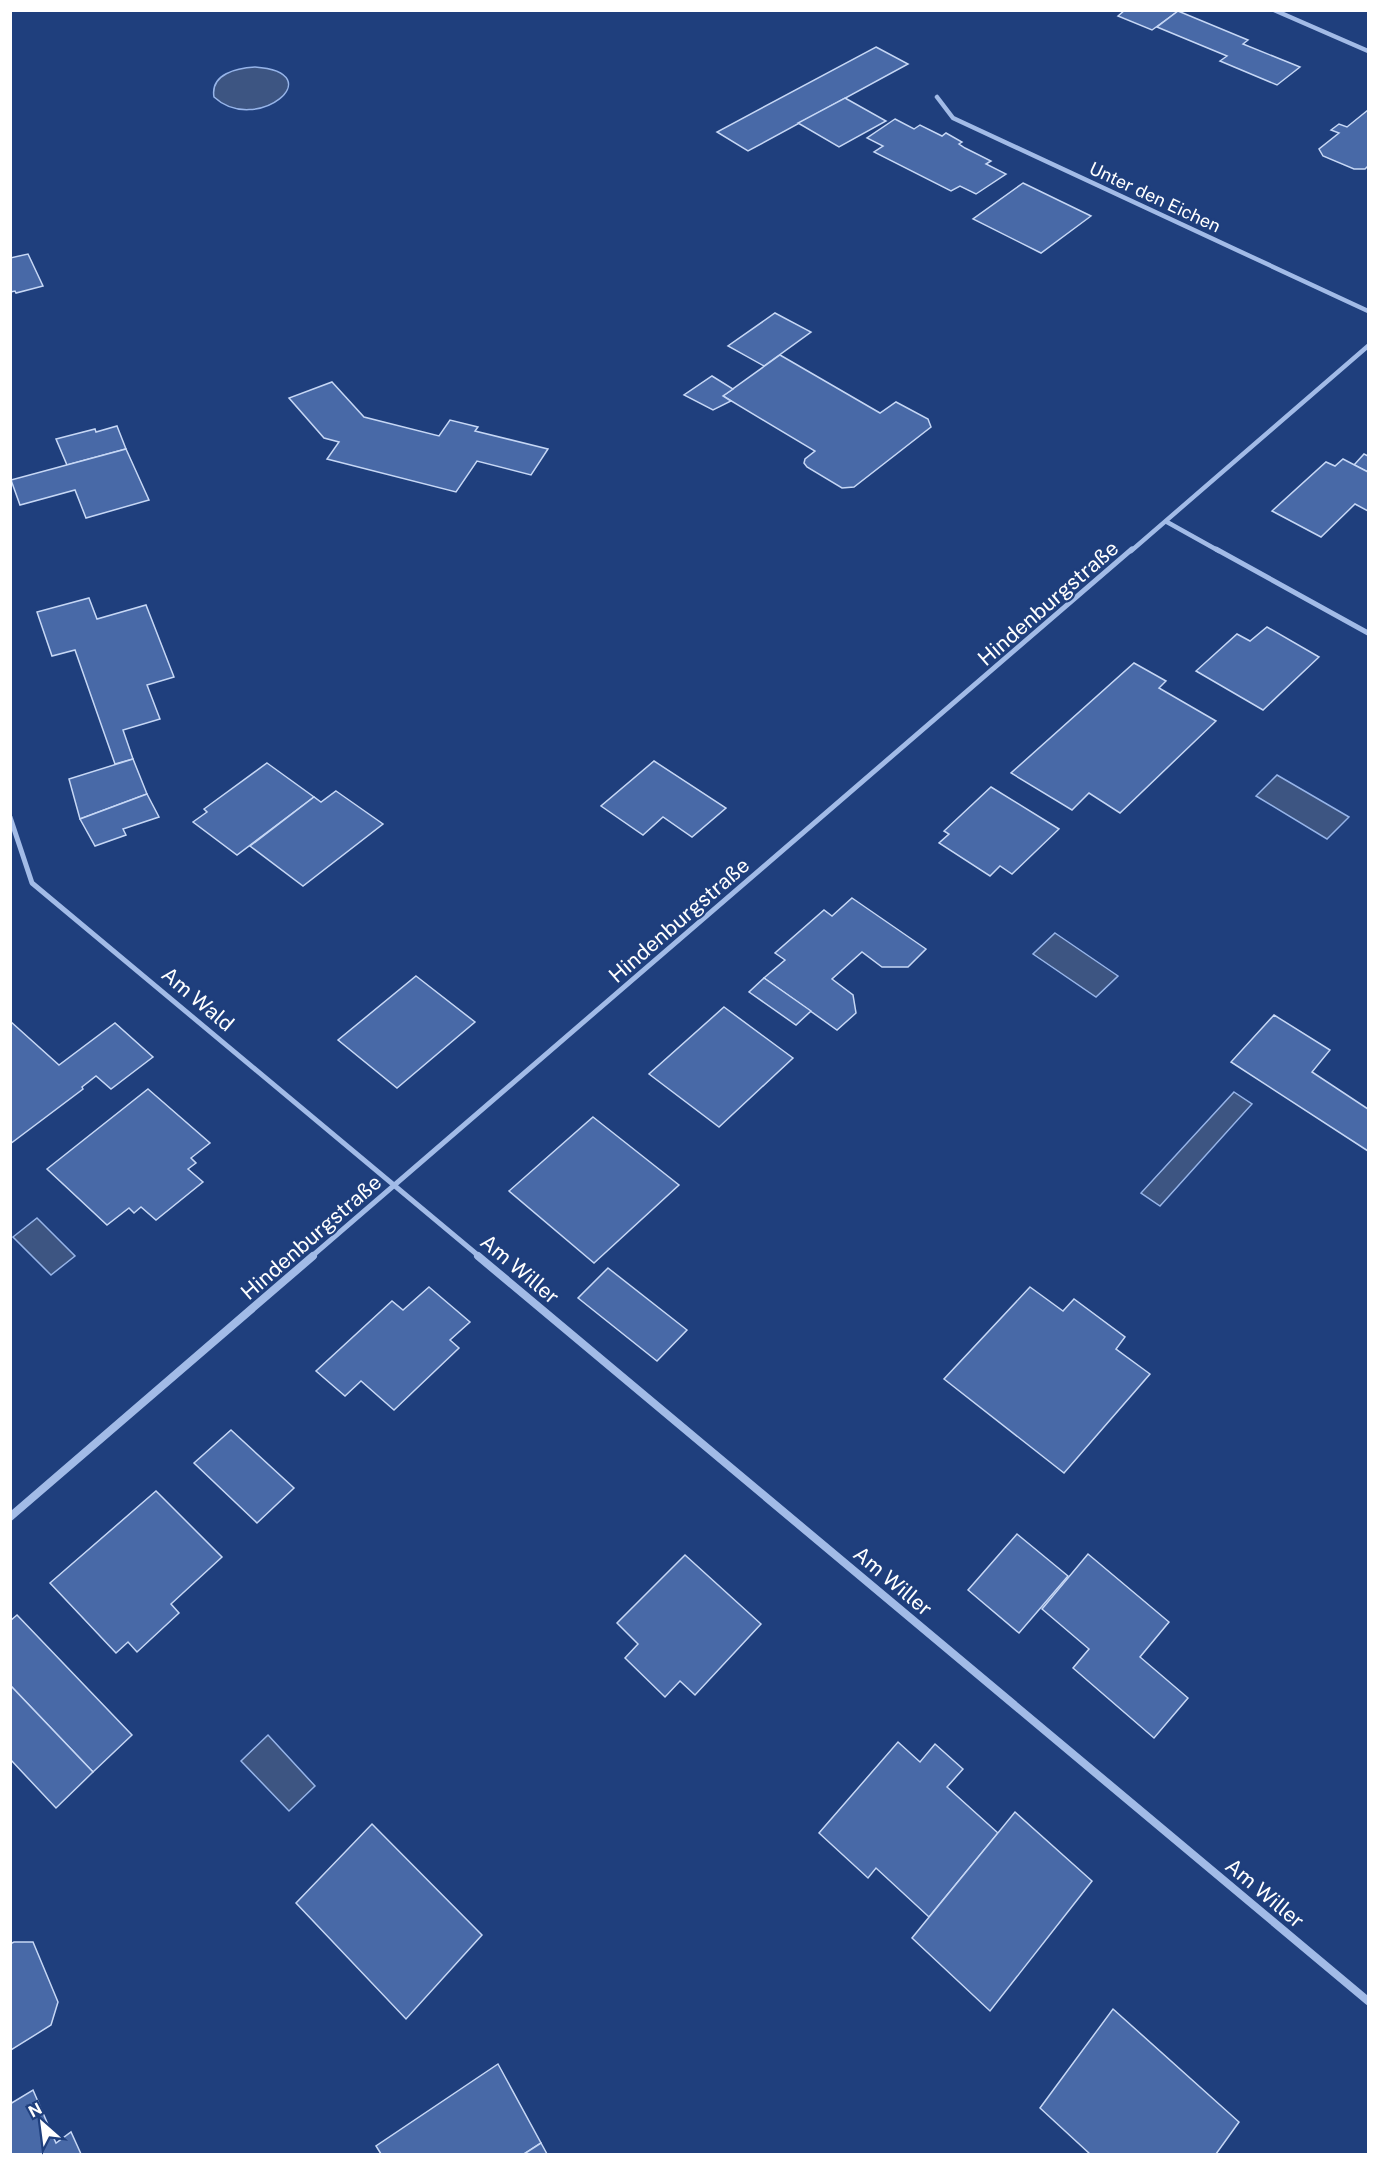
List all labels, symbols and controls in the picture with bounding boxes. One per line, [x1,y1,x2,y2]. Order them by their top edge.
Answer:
street label: Unter den Eichen [1086,157,1224,237]
street label: Hindenburgstraße [973,535,1123,671]
street label: Hindenburgstraße [604,852,754,988]
street label: Am Wald [157,962,239,1036]
street label: Hindenburgstraße [236,1169,386,1305]
street label: Am Willer [476,1229,564,1309]
street label: Am Willer [849,1541,937,1621]
street label: Am Willer [1221,1853,1309,1933]
north arrow [12,2093,72,2153]
text: N [25,2099,45,2122]

